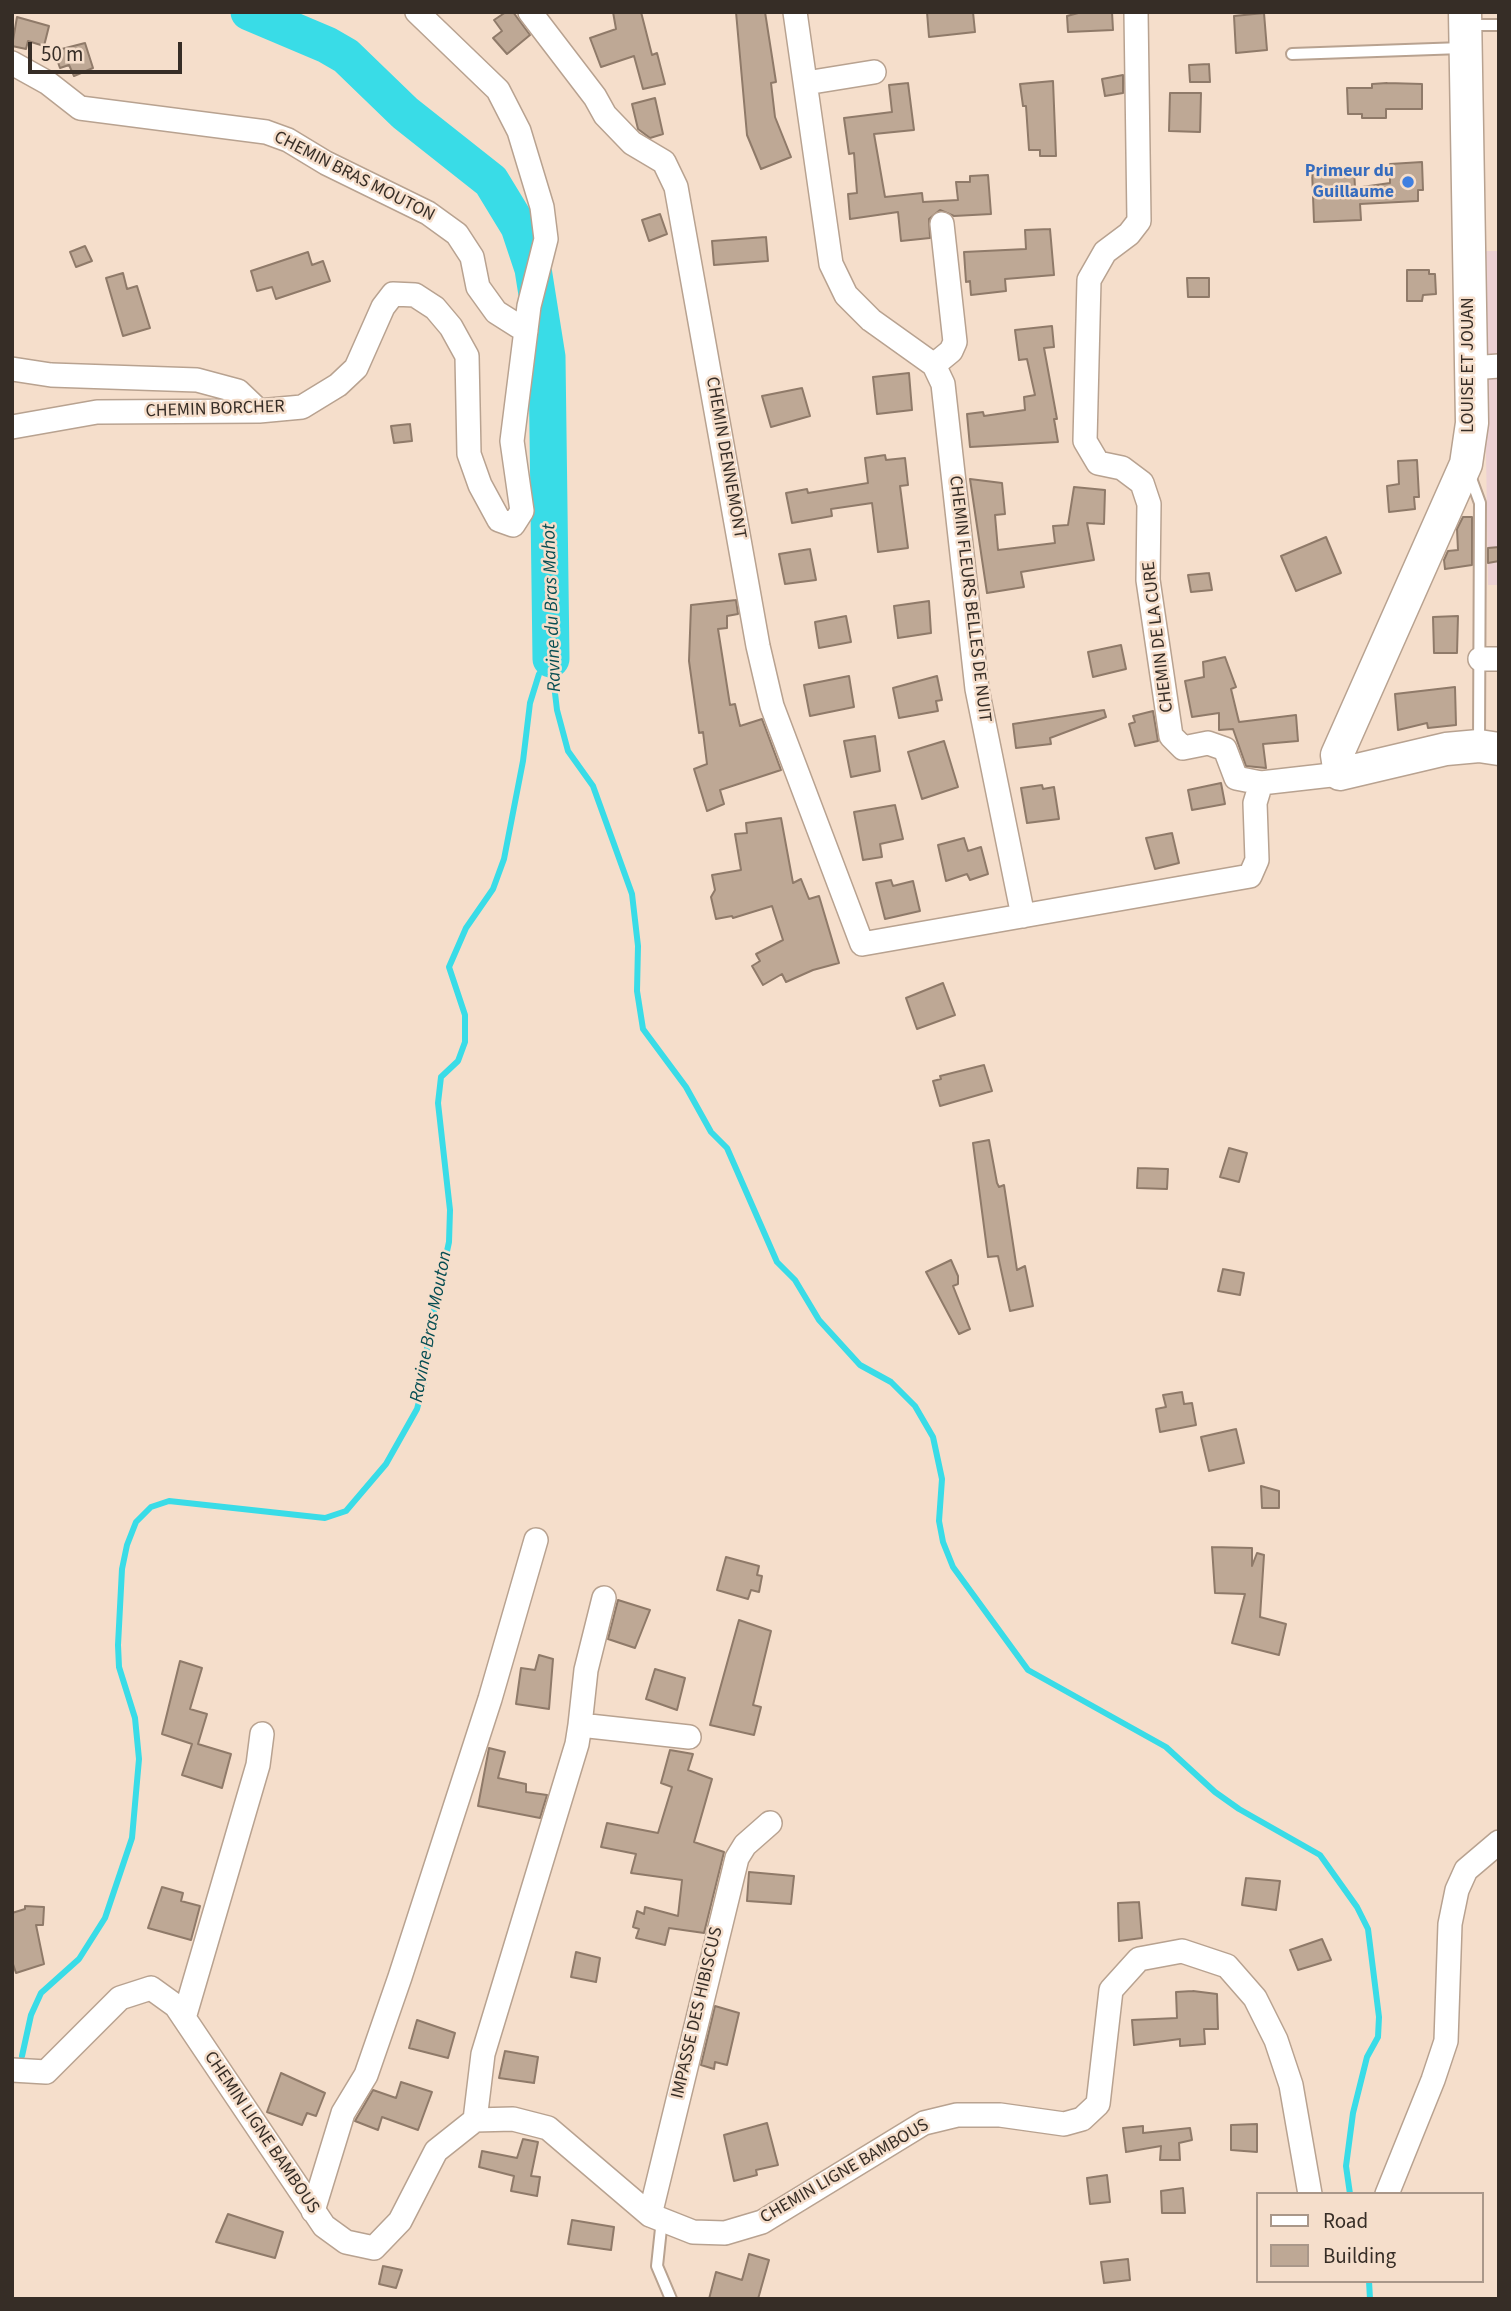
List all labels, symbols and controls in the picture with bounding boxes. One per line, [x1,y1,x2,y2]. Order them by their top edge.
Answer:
scale bar [32,28,186,72]
text: 50 m [41,39,83,69]
street label: CHEMIN BRAS MOUTON [270,127,438,227]
place label: Primeur du Guillaume [1305,161,1394,204]
marker: Primeur du Guillaume [1400,174,1416,190]
street label: LOUISE ET JOUAN [1458,297,1480,433]
street label: CHEMIN DENNEMONT [700,375,750,541]
street label: CHEMIN BORCHER [145,397,285,423]
street label: CHEMIN FLEURS BELLES DE NUIT [943,474,995,724]
water label: Ravine du Bras Mahot [539,523,567,693]
street label: CHEMIN DE LA CURE [1139,560,1179,714]
water label: Ravine Bras Mouton [406,1249,458,1405]
street label: IMPASSE DES HIBISCUS [668,1925,728,2101]
street label: CHEMIN LIGNE BAMBOUS [199,2048,323,2218]
street label: CHEMIN LIGNE BAMBOUS [757,2115,933,2229]
legend [1256,2192,1483,2283]
text: Road [1323,2206,1368,2236]
text: Building [1323,2241,1396,2271]

